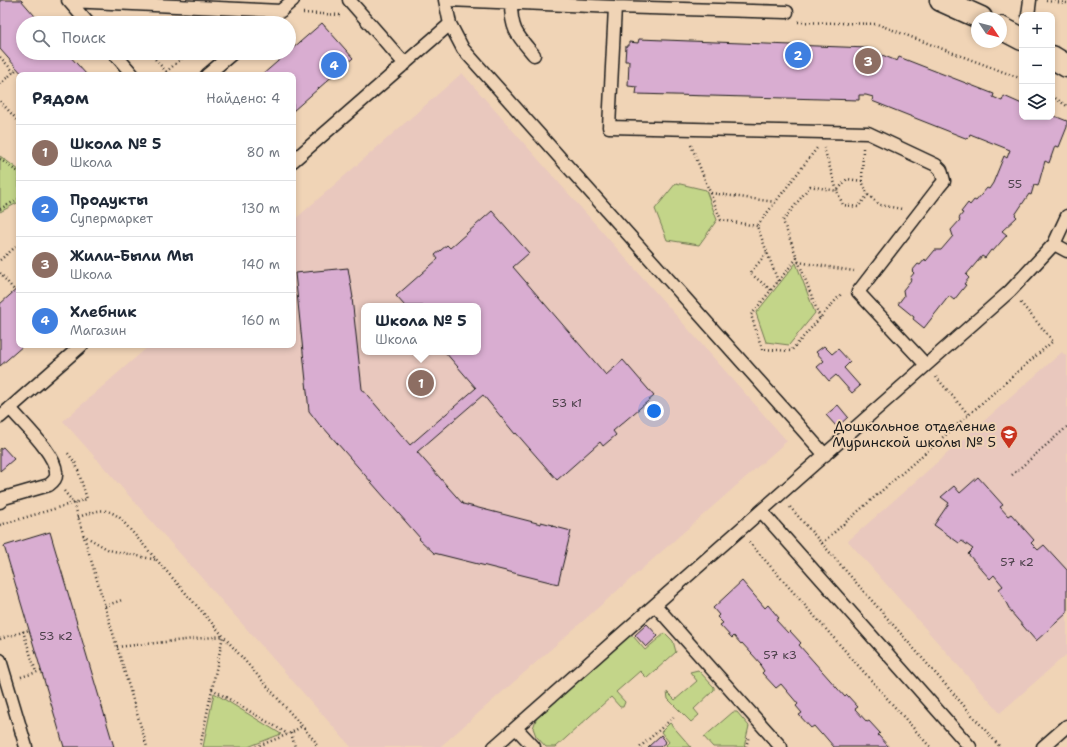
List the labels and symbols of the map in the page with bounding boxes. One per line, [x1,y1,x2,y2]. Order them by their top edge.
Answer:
north arrow [971,12,1007,48]
pin: 2 [785,40,811,70]
pin: 3 [855,46,881,76]
pin: 4 [321,50,347,80]
house number: 55 [1008,176,1022,192]
pin: 1 [408,368,434,398]
house number: 53 к1 [552,395,582,411]
your location [644,401,664,421]
place label: Дошкольное отделение Муринской школы № 5 [832,417,996,451]
school or university icon: Дошкольное отделение Муринской школы № 5 [999,424,1019,449]
house number: 57 к2 [1000,554,1034,570]
house number: 53 к2 [39,628,73,644]
house number: 57 к3 [763,647,797,663]

